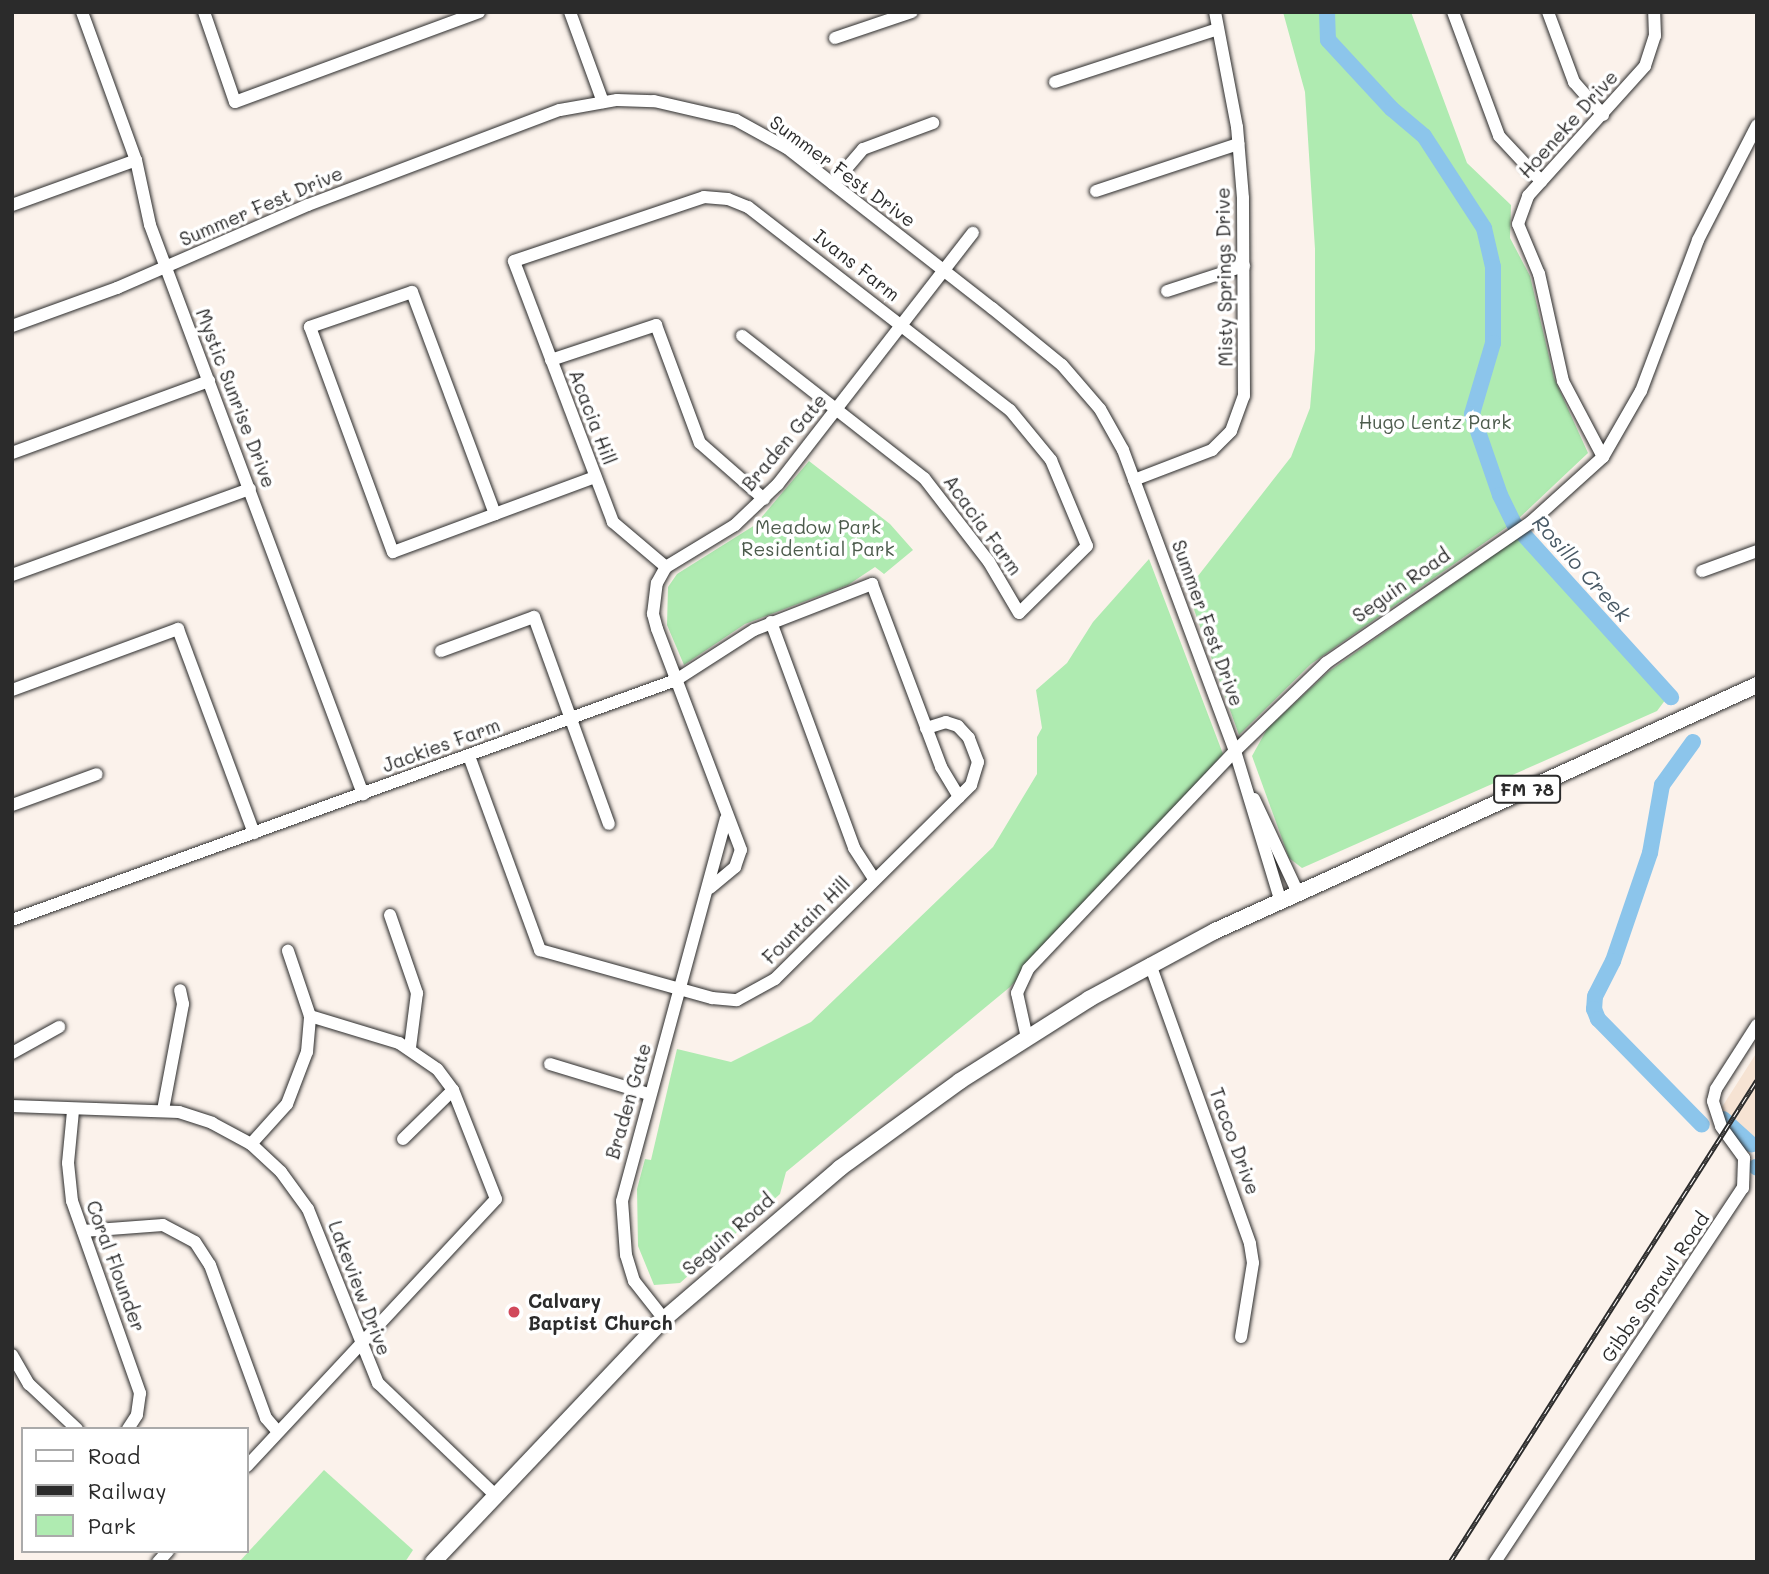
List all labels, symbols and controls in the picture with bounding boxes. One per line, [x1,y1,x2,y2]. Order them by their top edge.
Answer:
street label: Hoeneke Drive [1514,65,1622,183]
street label: Summer Fest Drive [765,110,921,232]
street label: Summer Fest Drive [176,161,346,251]
street label: Misty Springs Drive [1211,187,1237,367]
street label: Ivans Farm [809,224,905,306]
street label: Mystic Sunrise Drive [191,305,281,491]
street label: Acacia Hill [564,366,622,468]
street label: Braden Gate [737,389,831,495]
park label: Hugo Lentz Park [1359,411,1511,433]
street label: Acacia Farm [939,470,1027,580]
water label: Rosillo Creek [1527,509,1637,627]
park label: Meadow Park Residential Park [741,516,895,560]
street label: Summer Fest Drive [1167,537,1249,709]
street label: Seguin Road [1348,543,1454,627]
street label: Jackies Farm [379,713,503,777]
road number: FM 78 [1492,774,1562,804]
street label: Fountain Hill [758,872,854,968]
street label: Braden Gate [601,1040,655,1162]
street label: Tacco Drive [1205,1084,1265,1198]
street label: Seguin Road [678,1188,778,1280]
street label: Coral Flounder [82,1197,150,1335]
street label: Gibbs Sprawl Road [1596,1208,1714,1366]
street label: Lakeview Drive [324,1217,396,1359]
place label: Calvary Baptist Church [528,1290,672,1334]
marker: Calvary Baptist Church [506,1304,522,1320]
legend [21,1427,248,1553]
text: Road [88,1442,140,1469]
text: Railway [88,1477,167,1504]
text: Park [88,1512,136,1539]

